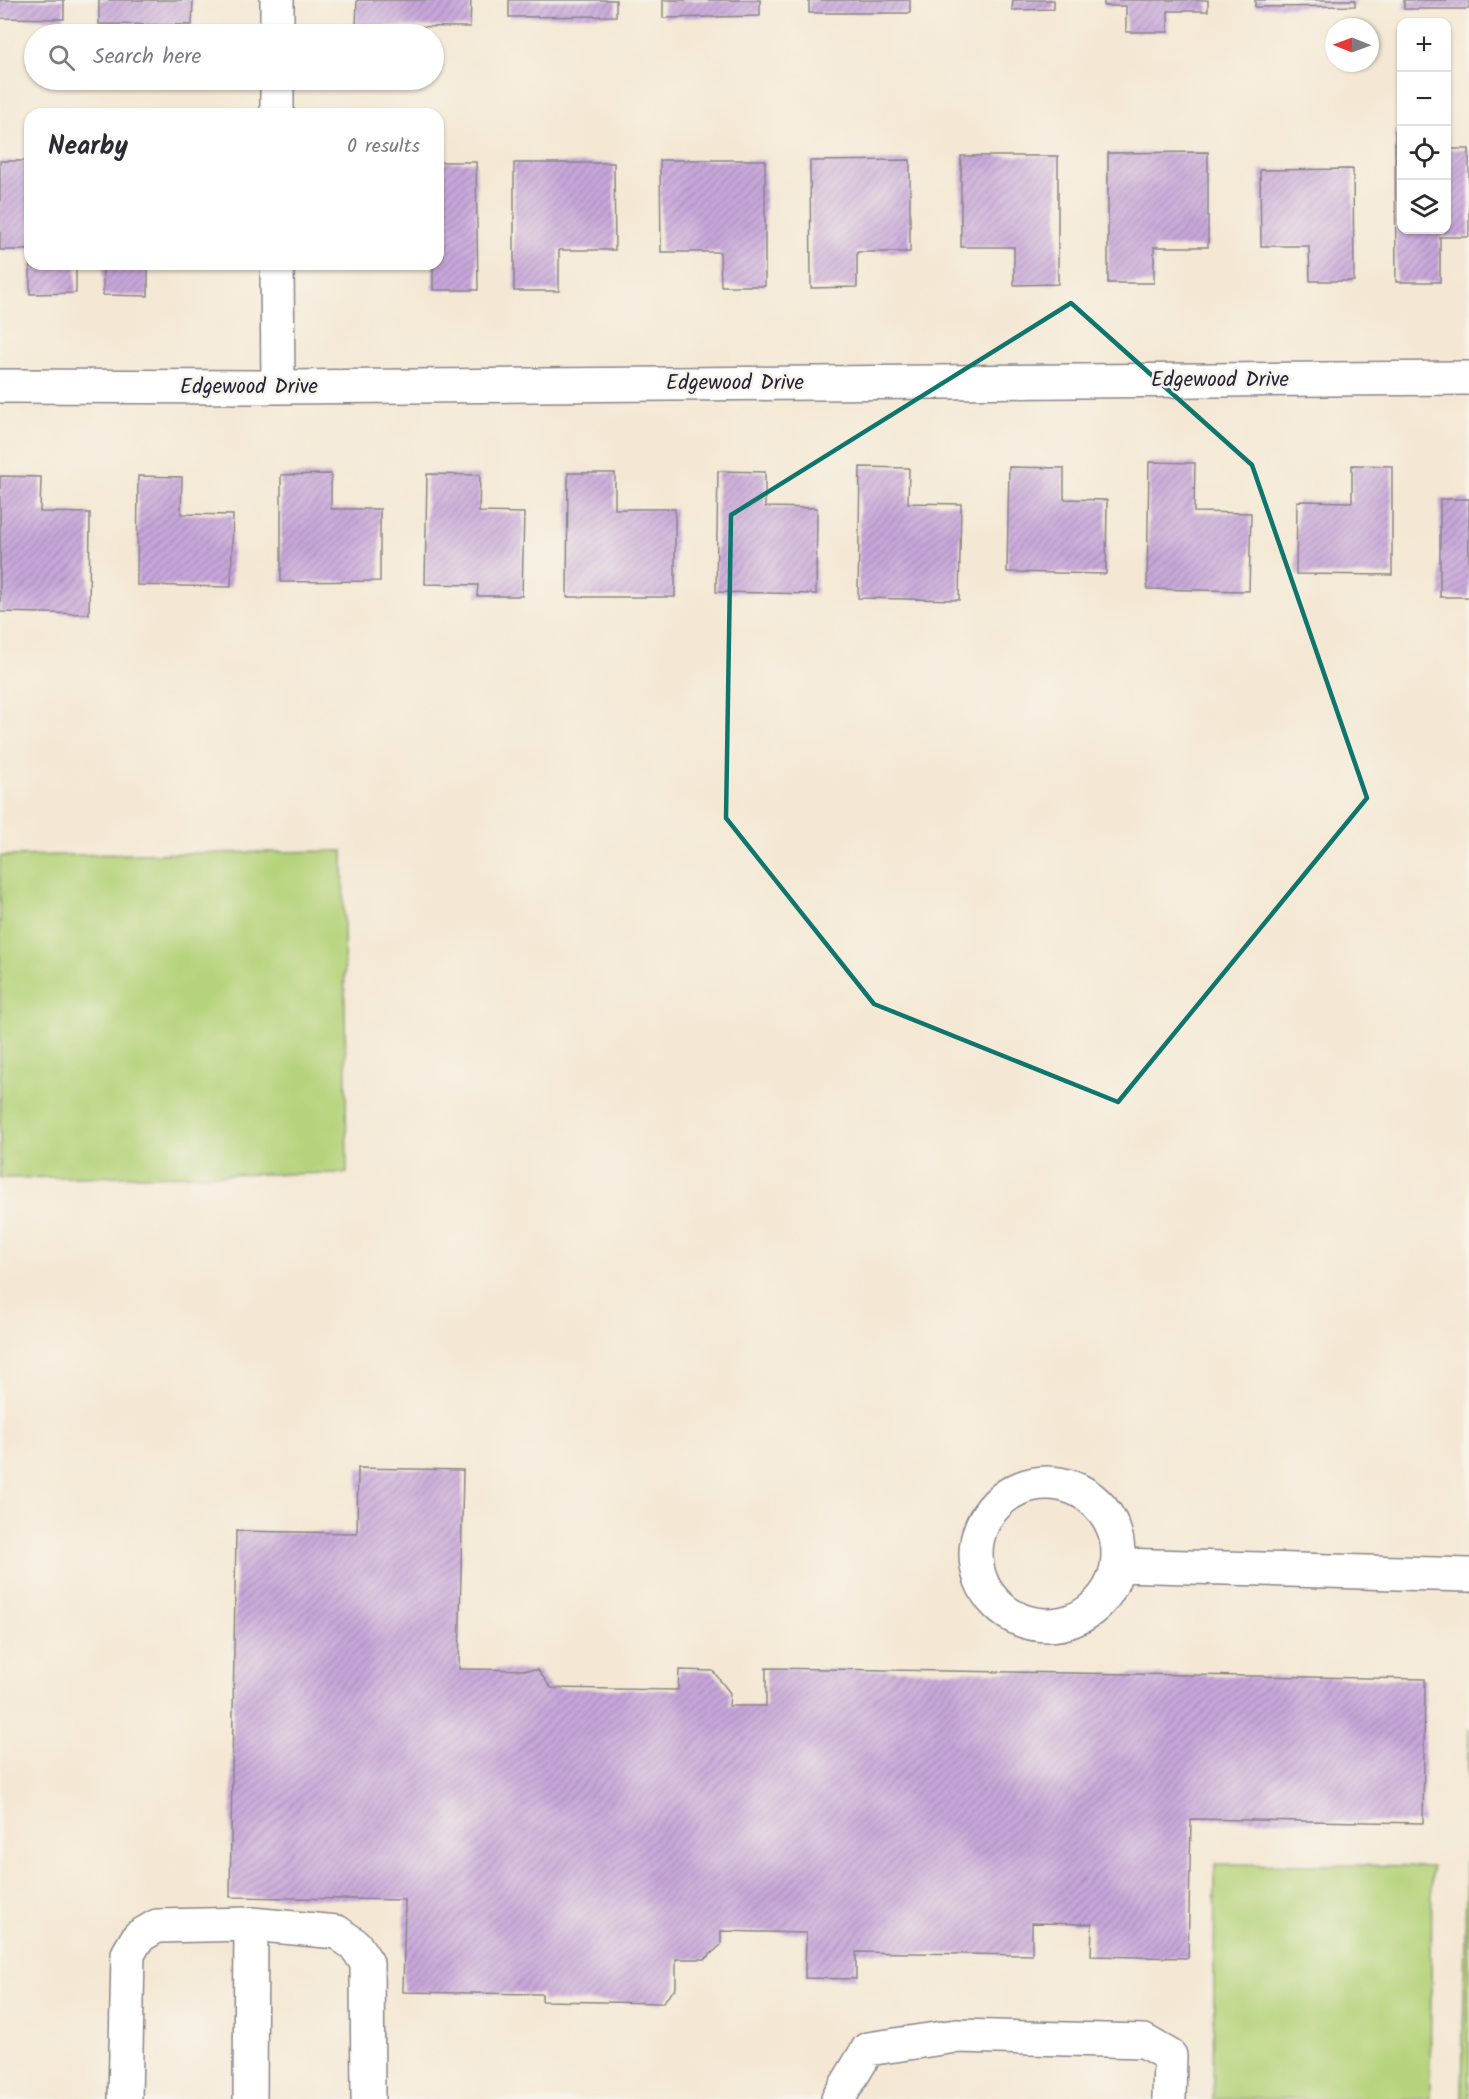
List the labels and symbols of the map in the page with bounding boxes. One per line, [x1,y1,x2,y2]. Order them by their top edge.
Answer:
north arrow [1325,18,1379,72]
street label: Edgewood Drive [1151,364,1290,397]
street label: Edgewood Drive [666,367,805,400]
street label: Edgewood Drive [180,371,319,404]

